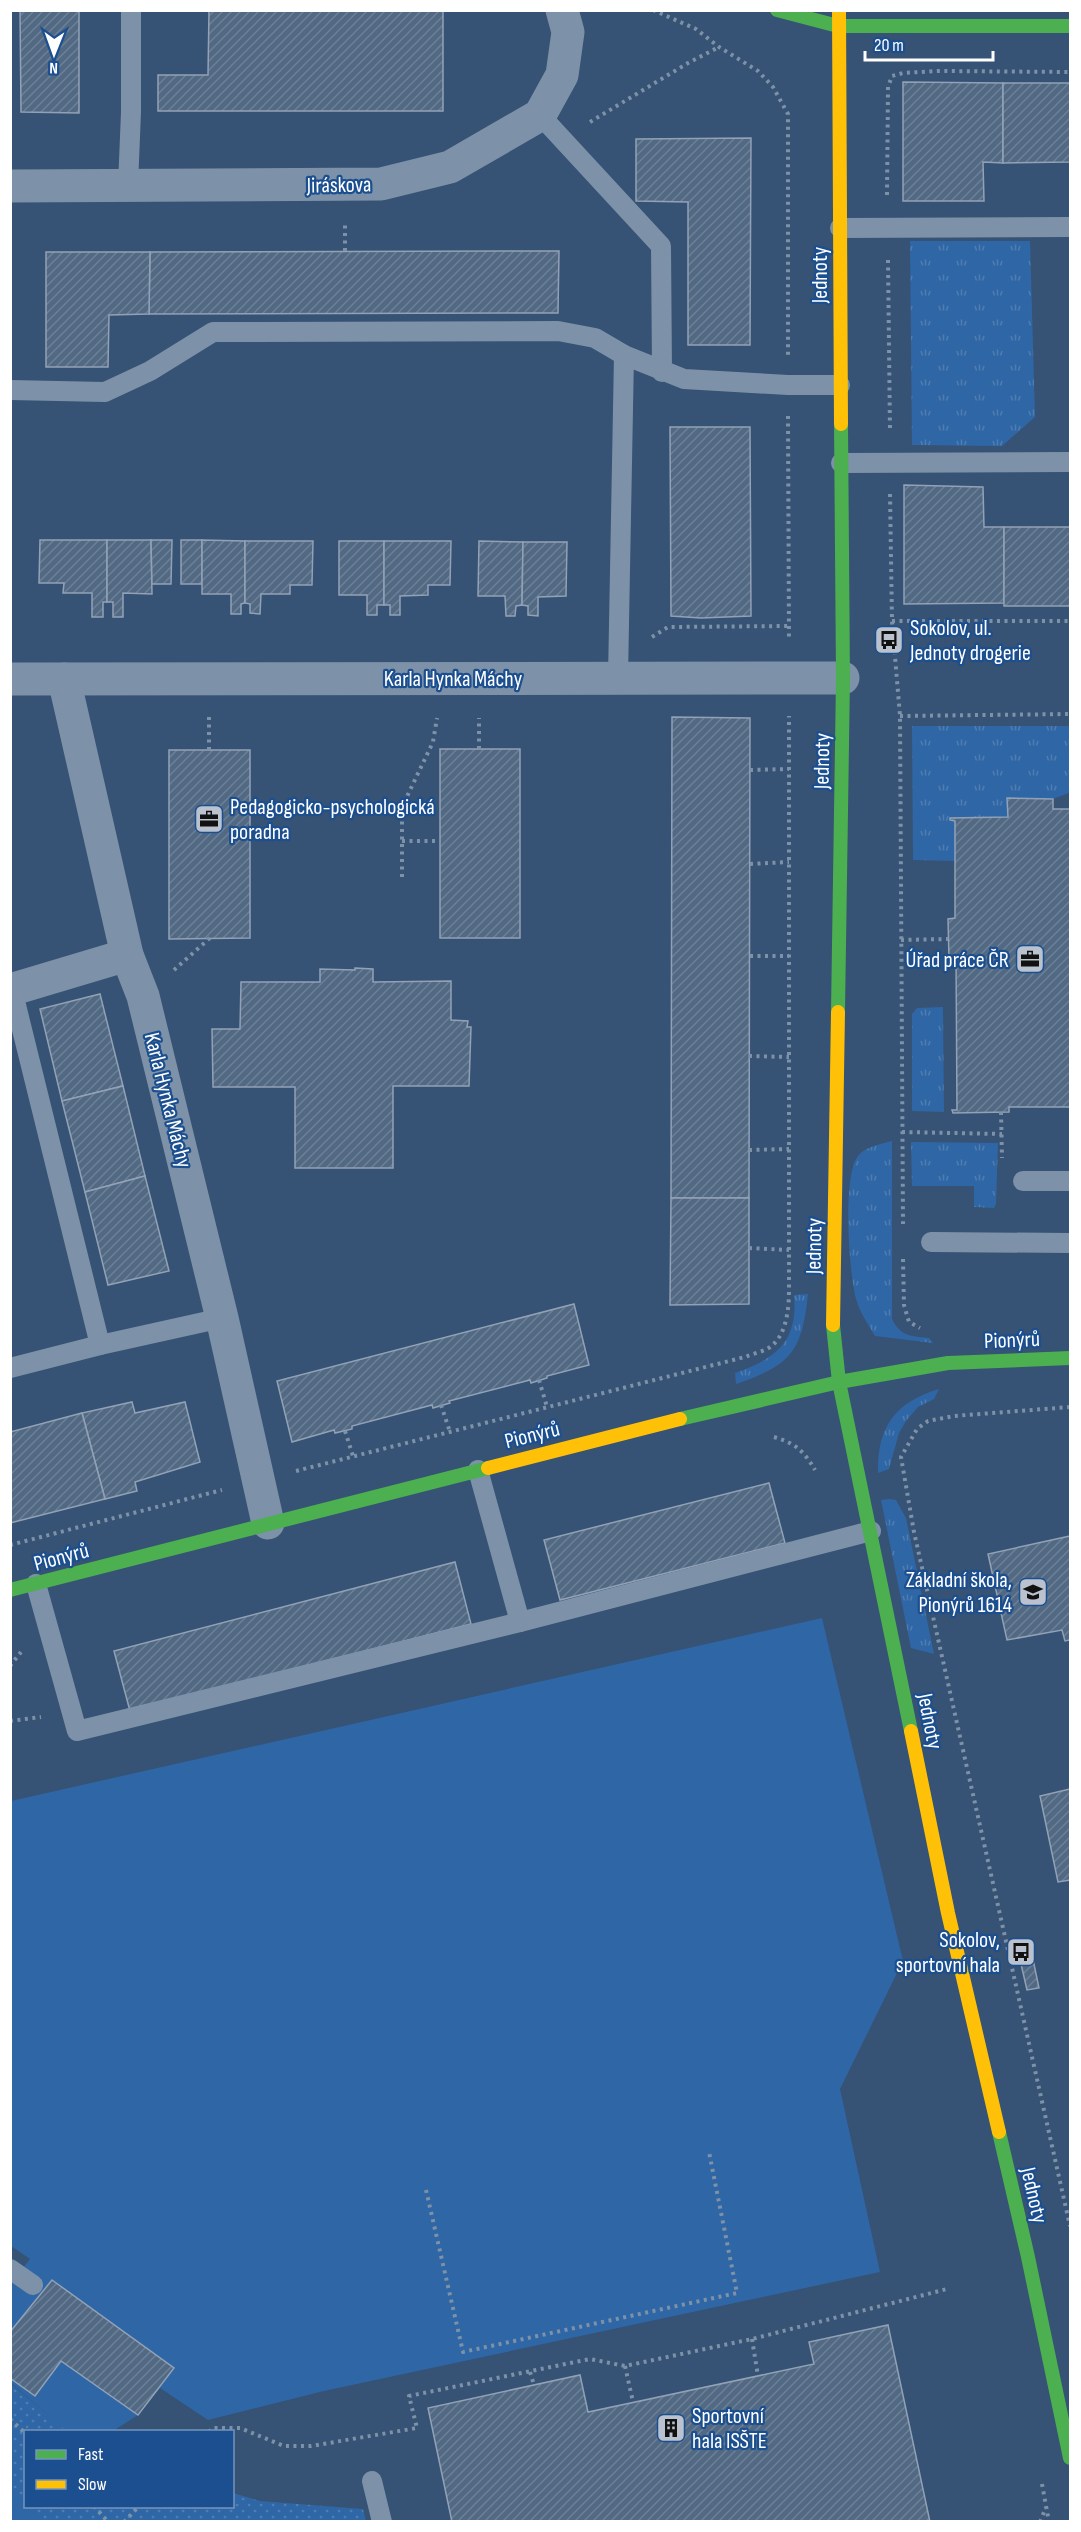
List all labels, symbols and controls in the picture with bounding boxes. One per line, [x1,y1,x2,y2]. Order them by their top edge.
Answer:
north arrow [24,24,84,84]
scale bar [865,24,992,62]
text: 20 m [874,35,904,56]
text: N [49,58,58,77]
street label: Jiráskova [305,171,372,200]
street label: Jednoty [807,246,834,304]
place label: Sokolov, ul. Jednoty drogerie [909,615,1031,667]
bus stop icon: Sokolov, ul. Jednoty drogerie [873,624,905,656]
street label: Karla Hynka Máchy [384,666,523,693]
street label: Jednoty [808,732,836,790]
place label: Pedagogicko-psychologická poradna [230,794,435,846]
office icon: Pedagogicko-psychologická poradna [193,803,225,835]
office icon: Úřad práce ČR [1014,943,1046,975]
place label: Úřad práce ČR [906,947,1009,974]
street label: Karla Hynka Máchy [138,1030,197,1171]
street label: Jednoty [800,1217,828,1275]
street label: Pionýrů [984,1326,1040,1355]
street label: Pionýrů [502,1416,563,1455]
street label: Pionýrů [31,1537,92,1578]
place label: Základní škola, Pionýrů 1614 [906,1567,1012,1619]
school or university icon: Základní škola, Pionýrů 1614 [1017,1576,1049,1608]
street label: Jednoty [911,1690,948,1752]
place label: Sokolov, sportovní hala [896,1927,1000,1979]
bus stop icon: Sokolov, sportovní hala [1005,1936,1037,1968]
street label: Jednoty [1014,2164,1053,2226]
place label: Sportovní hala ISŠTE [692,2403,767,2455]
building icon: Sportovní hala ISŠTE [655,2412,687,2444]
legend [24,2430,234,2508]
text: Fast [78,2444,104,2465]
text: Slow [78,2474,107,2495]

